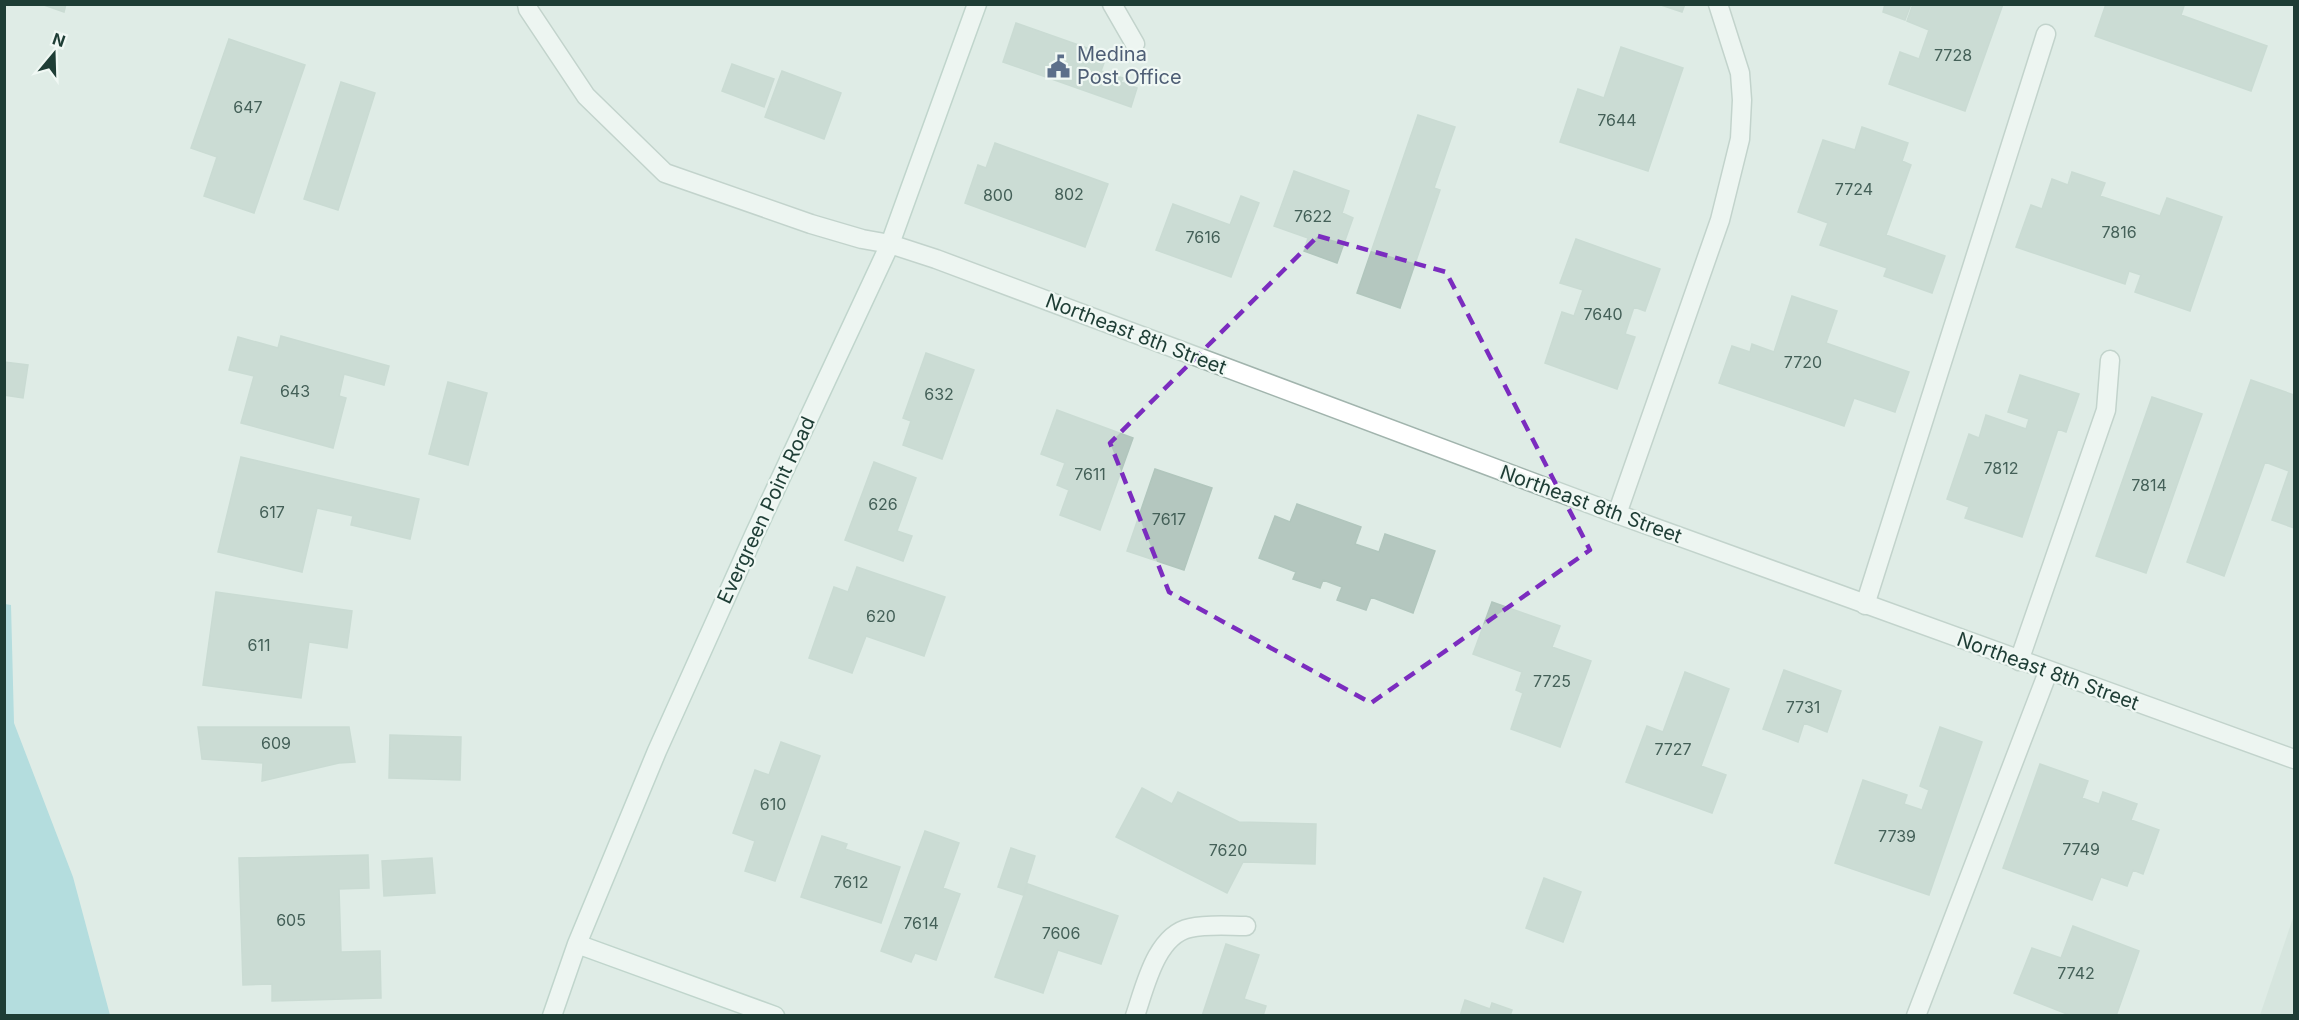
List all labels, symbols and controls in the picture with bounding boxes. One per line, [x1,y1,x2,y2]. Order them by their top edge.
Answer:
north arrow [24,24,84,84]
text: N [50,28,68,51]
place label: Medina Post Office [1077,42,1182,89]
house number: 7728 [1934,45,1972,65]
public building icon: Medina Post Office [1046,53,1072,79]
house number: 647 [233,97,263,117]
house number: 7644 [1597,110,1637,130]
house number: 7724 [1835,179,1873,199]
house number: 802 [1054,184,1084,204]
house number: 800 [983,185,1013,205]
house number: 7622 [1294,206,1332,226]
house number: 7816 [2101,222,2137,242]
house number: 7616 [1185,227,1221,247]
street label: Northeast 8th Street [1042,288,1230,380]
house number: 7640 [1583,304,1623,324]
house number: 7720 [1784,352,1822,372]
house number: 643 [280,381,310,401]
house number: 632 [924,384,954,404]
street label: Evergreen Point Road [712,413,820,607]
house number: 7812 [1984,458,2019,478]
street label: Northeast 8th Street [1497,460,1686,548]
house number: 7611 [1074,464,1106,484]
house number: 7814 [2131,475,2167,495]
house number: 626 [868,494,898,514]
house number: 617 [259,502,285,522]
house number: 7617 [1152,509,1186,529]
house number: 620 [866,606,896,626]
street label: Northeast 8th Street [1954,627,2143,715]
house number: 611 [248,635,270,655]
house number: 7725 [1533,671,1571,691]
house number: 7731 [1786,697,1820,717]
house number: 609 [261,733,291,753]
house number: 7727 [1654,739,1692,759]
house number: 610 [760,794,786,814]
house number: 7739 [1878,826,1916,846]
house number: 7749 [2062,839,2100,859]
house number: 7620 [1209,840,1247,860]
house number: 7612 [834,872,869,892]
house number: 605 [276,910,306,930]
house number: 7614 [903,913,939,933]
house number: 7606 [1042,923,1080,943]
house number: 7742 [2057,963,2095,983]

